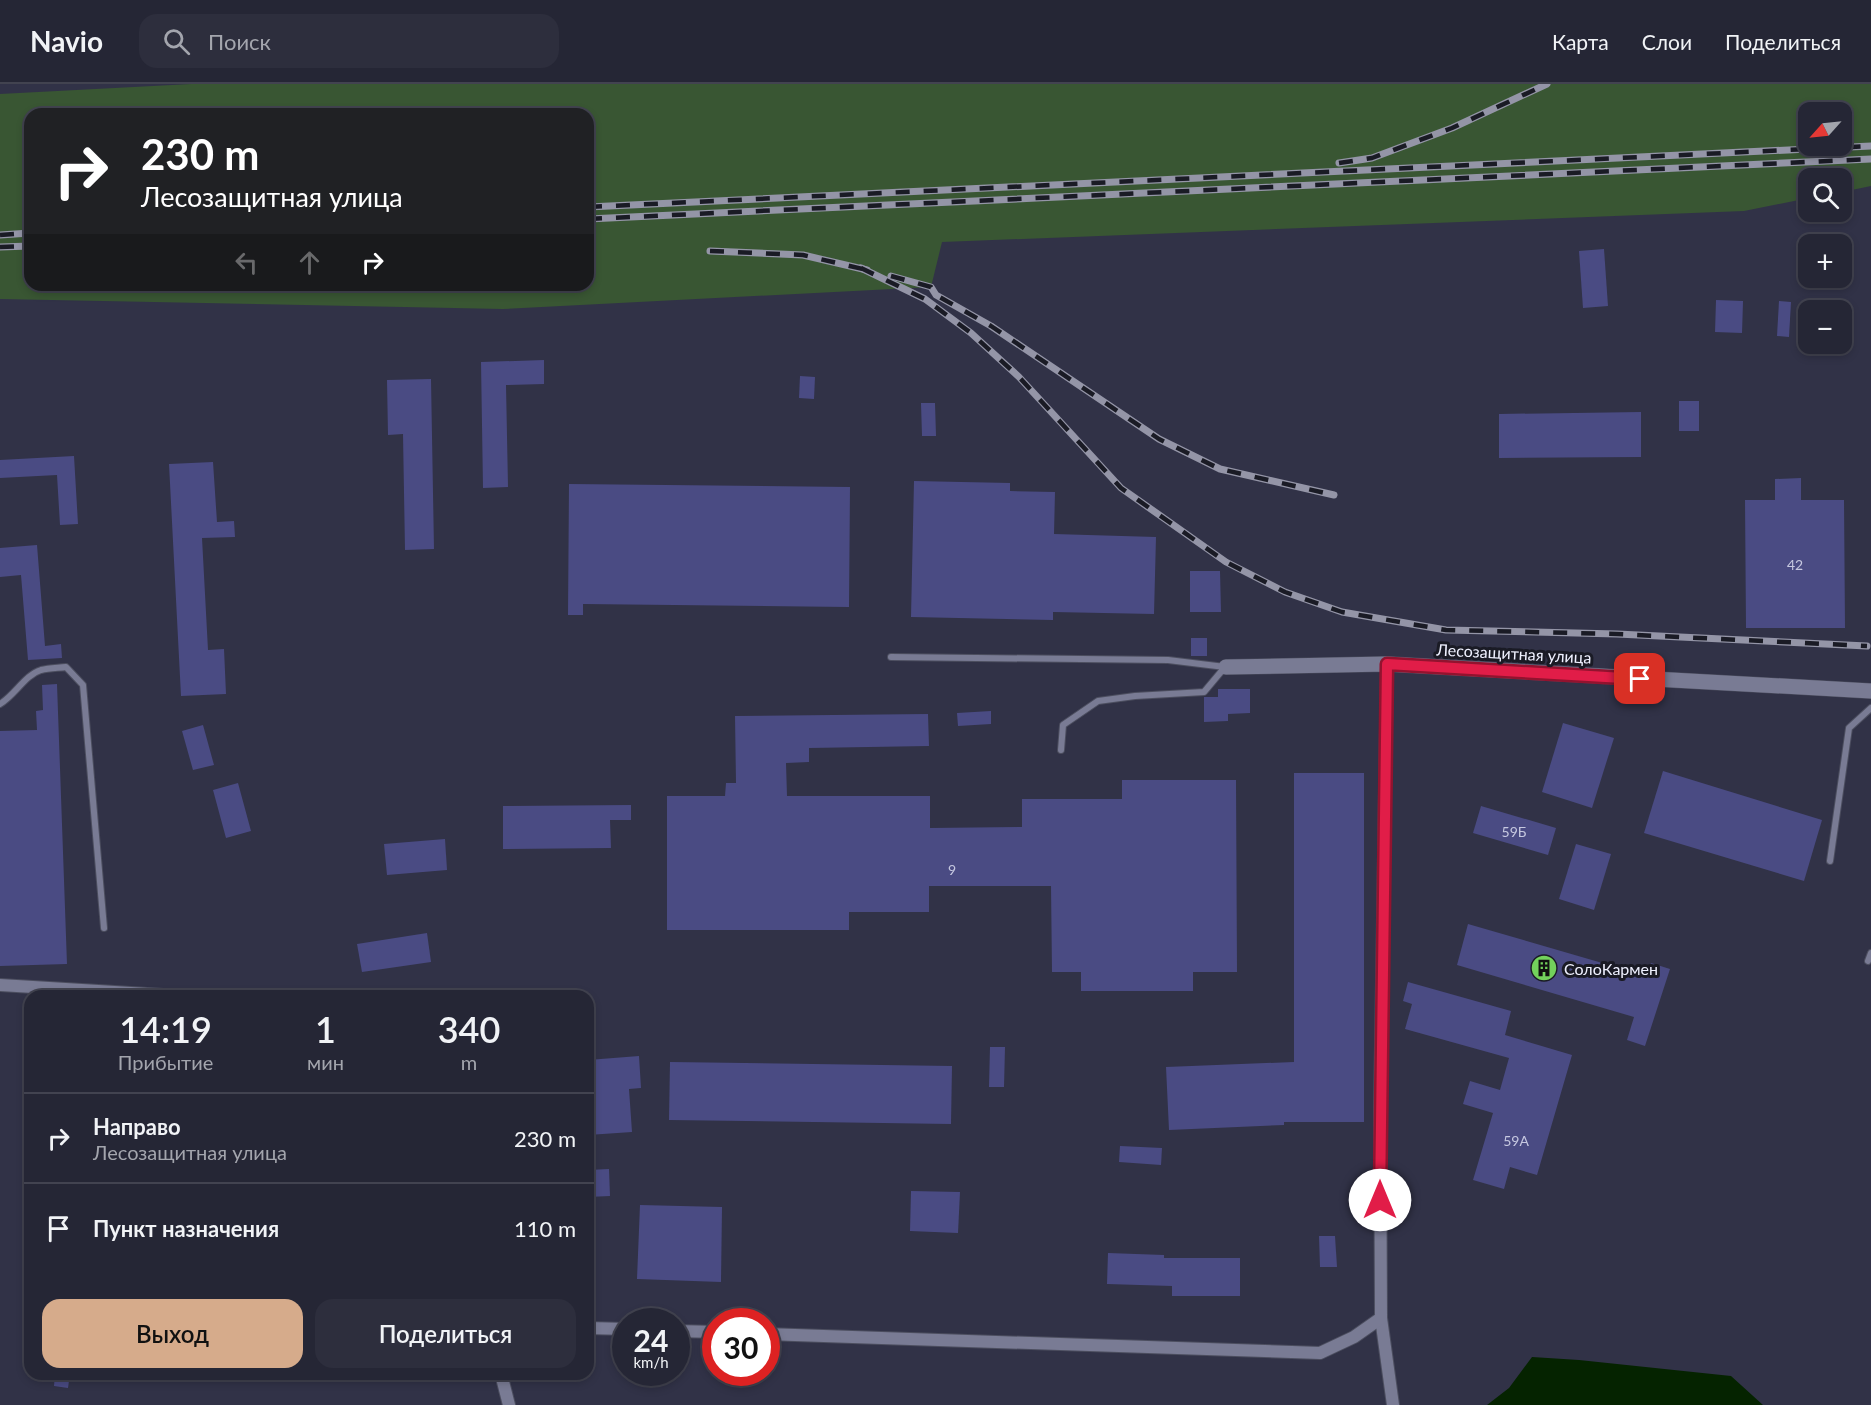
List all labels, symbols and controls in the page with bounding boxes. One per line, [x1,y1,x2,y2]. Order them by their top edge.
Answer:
search box [139,14,559,68]
text: Navio [30,24,103,58]
icon: search [160,25,193,58]
text: Поиск [208,28,271,55]
text: Карта [1552,29,1609,54]
text: Слои [1642,29,1692,54]
text: Поделиться [1725,29,1841,54]
north arrow [1798,102,1852,156]
map controls [1798,102,1852,354]
text: 230 m [141,129,259,179]
icon: right [42,132,120,210]
button: search [1798,168,1852,222]
text: Лесозащитная улица [141,180,403,213]
button: + [1798,234,1852,288]
icon: left [230,246,263,279]
icon: ahead [293,246,326,279]
icon: right [356,246,389,279]
button: − [1798,300,1852,354]
house number: 42 [1787,556,1803,573]
street label: Лесозащитная улица [1435,639,1592,667]
pin [1614,653,1665,704]
icon: arrive [1623,662,1656,695]
house number: 59Б [1502,823,1527,840]
house number: 9 [948,861,956,878]
building icon: СолоКармен [1529,953,1559,983]
place label: СолоКармен [1564,959,1658,978]
text: 14:19 [119,1007,212,1051]
text: 1 [315,1007,336,1051]
text: 340 [438,1007,500,1051]
text: Прибытие [118,1050,213,1074]
text: мин [307,1050,344,1074]
text: m [461,1050,477,1074]
text: Направо [93,1113,181,1140]
icon: right [42,1122,75,1155]
text: 230 m [514,1125,576,1152]
house number: 59А [1503,1132,1529,1149]
text: Лесозащитная улица [93,1140,287,1164]
position arrow [1348,1168,1412,1232]
icon: arrive [42,1212,75,1245]
text: Пункт назначения [93,1215,279,1242]
text: 110 m [514,1215,576,1242]
button: Выход [42,1299,303,1368]
button: Поделиться [315,1299,576,1368]
speed limit sign: 30 [702,1308,780,1386]
text: 24 [634,1322,668,1358]
text: km/h [633,1353,669,1371]

